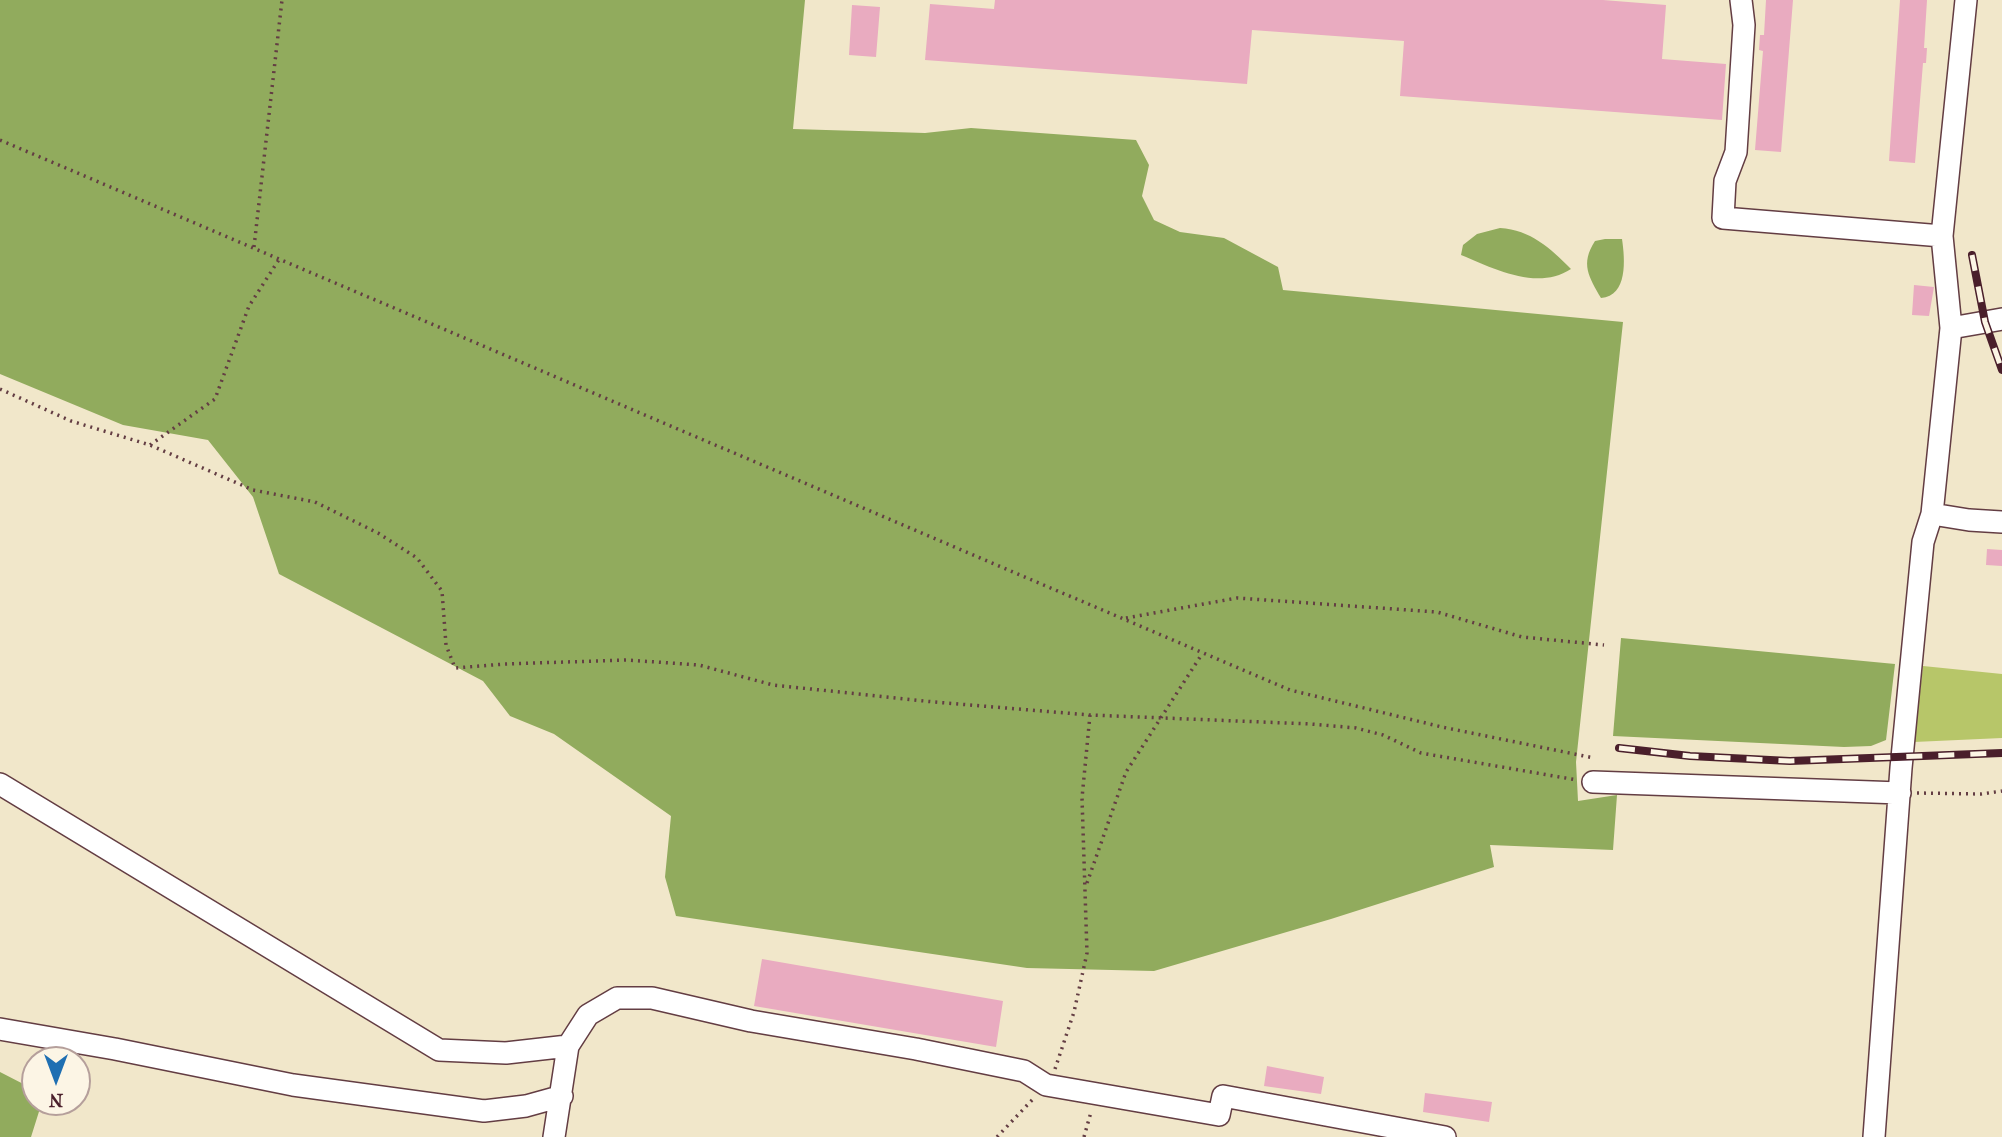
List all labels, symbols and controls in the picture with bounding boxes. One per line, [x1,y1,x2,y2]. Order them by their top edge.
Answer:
north arrow [21,1046,91,1116]
text: N [49,1089,63,1111]

